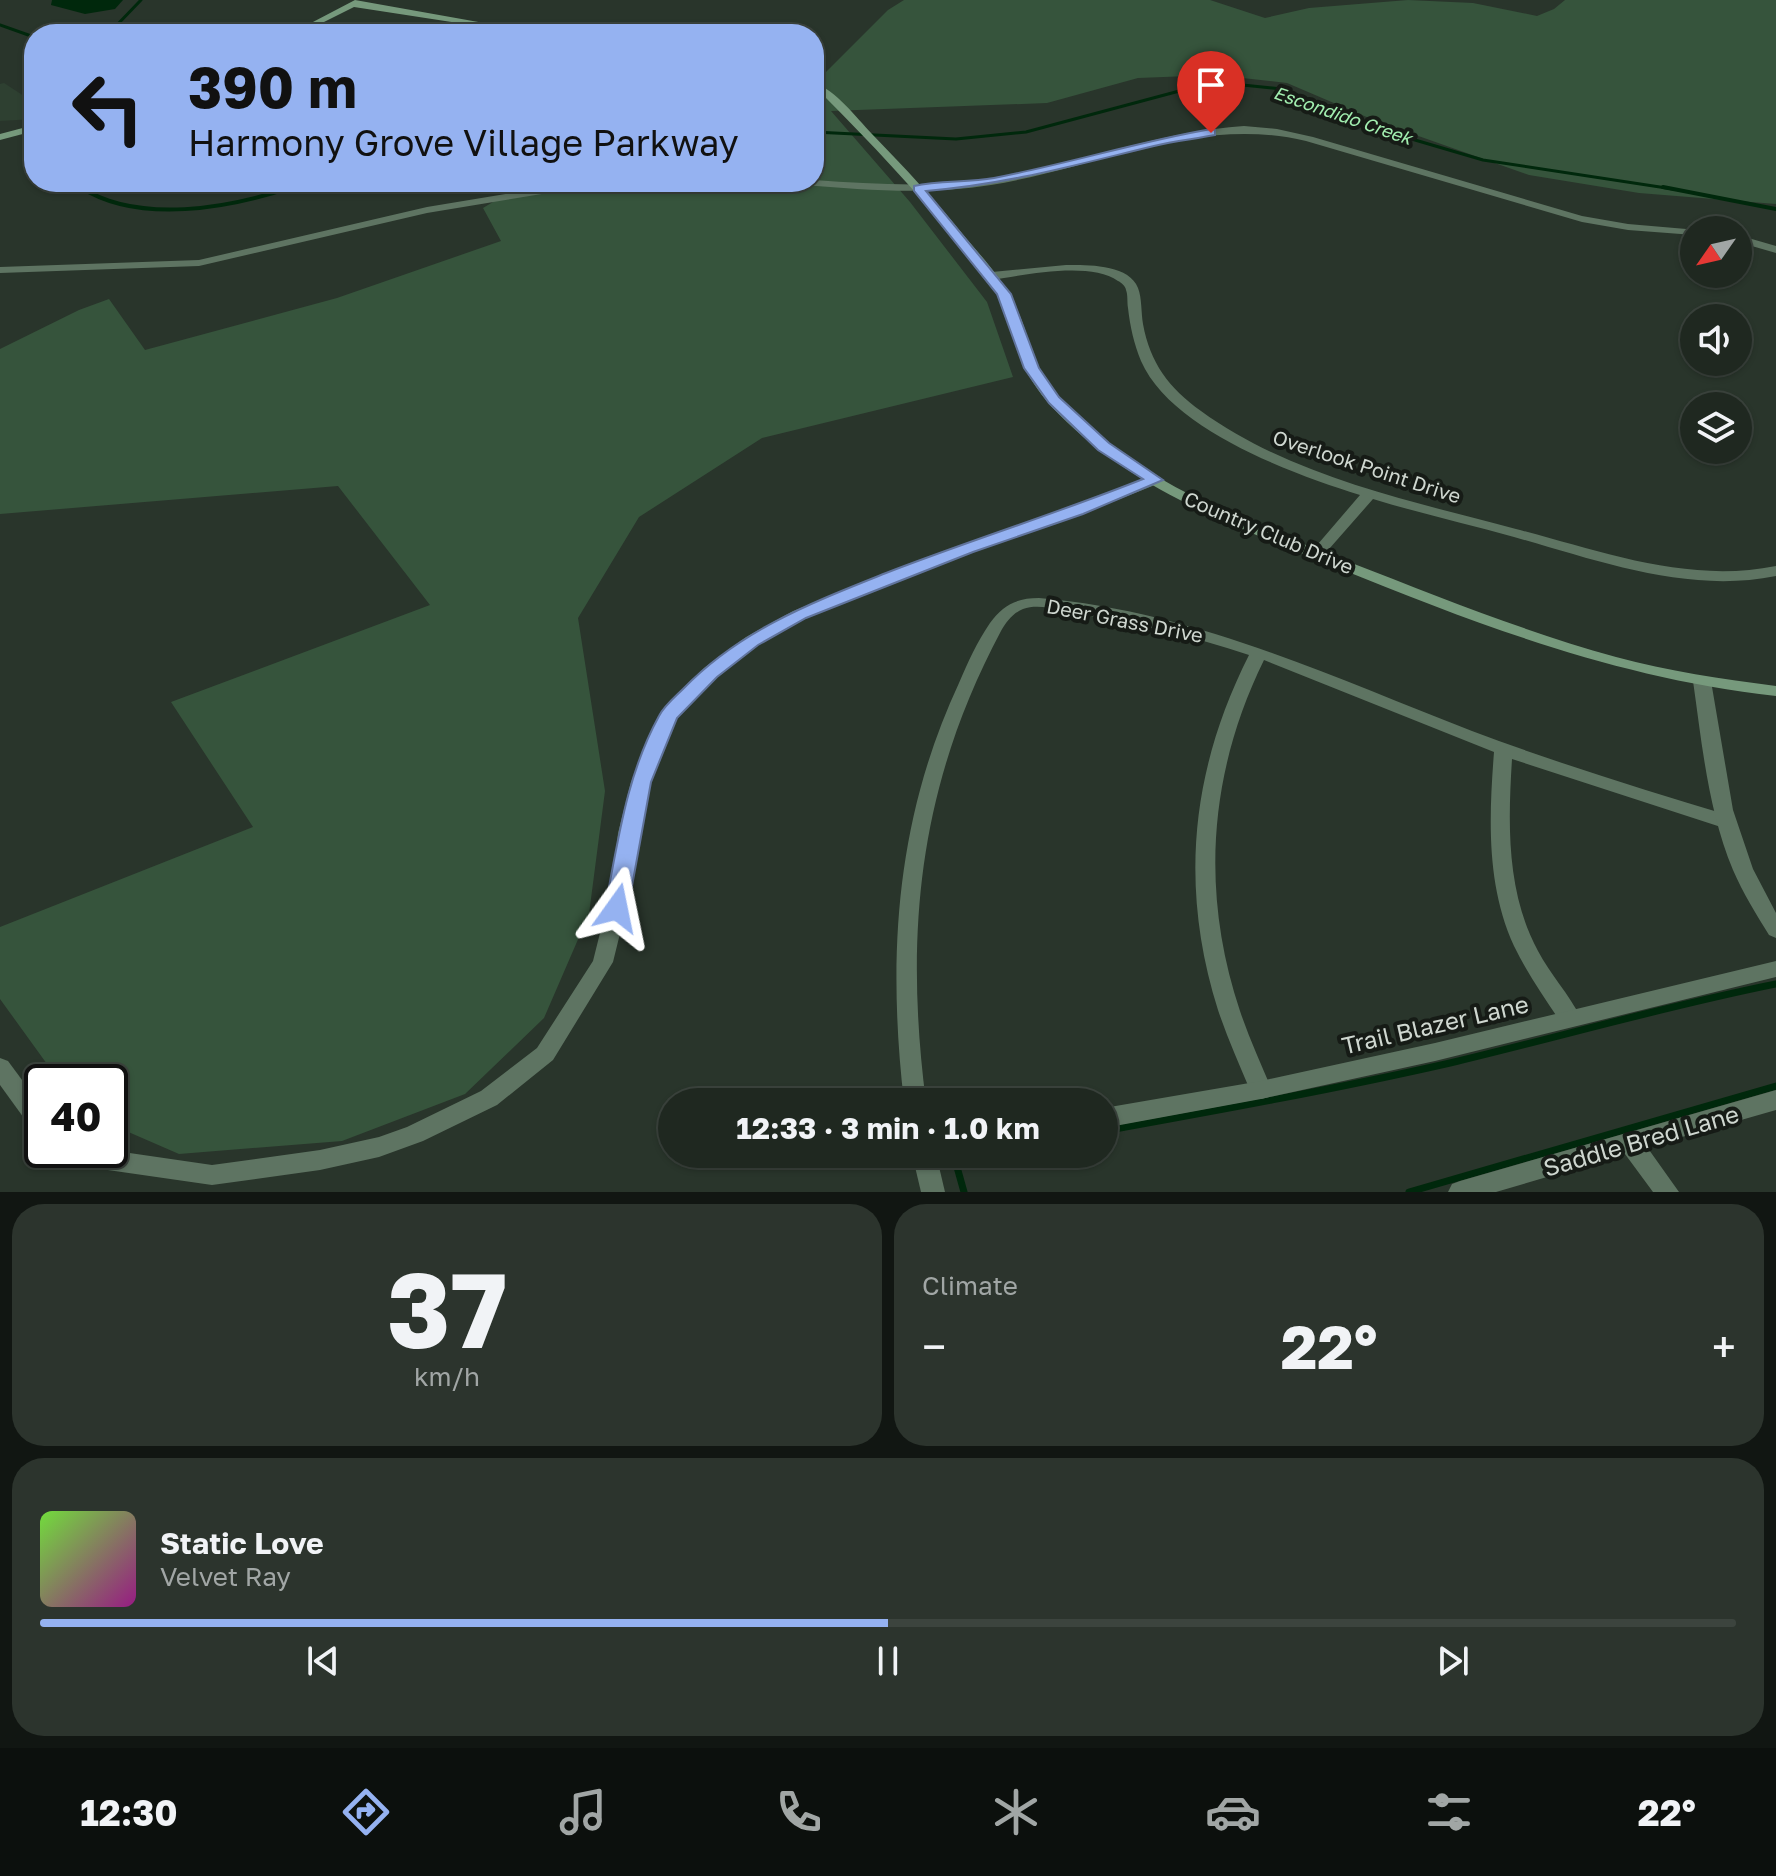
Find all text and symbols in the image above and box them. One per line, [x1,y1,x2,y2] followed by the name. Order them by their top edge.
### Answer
[1177,51,1245,133] pin
[188,53,357,120] text: 390 m
[56,56,160,160] icon: left
[1189,63,1233,107] icon: arrive
[1271,81,1417,150] water label: Escondido Creek
[188,121,739,164] text: Harmony Grove Village Parkway
[1680,216,1752,288] north arrow
[1680,216,1752,464] map controls
[1680,304,1752,376] button: sound
[1680,392,1752,464] button: layers
[1270,424,1464,508] street label: Overlook Point Drive
[1181,486,1357,578] street label: Country Club Drive
[1045,593,1205,647] street label: Deer Grass Drive
[575,866,659,950] position arrow
[1339,988,1531,1060] street label: Trail Blazer Lane
[24,1064,128,1168] speed limit sign: 40
[1540,1098,1742,1182] street label: Saddle Bred Lane
[736,1110,1040,1146] text: 12:33 · 3 min · 1.0 km
[387,1246,507,1371] text: 37
[922,1270,1018,1301] text: Climate
[1281,1310,1377,1382] text: 22°
[922,1320,946,1373] text: −
[1712,1320,1736,1373] text: +
[414,1361,480,1392] text: km/h
[160,1525,324,1561] text: Static Love
[160,1561,291,1592] text: Velvet Ray
[301,1639,345,1683] icon: previous
[866,1639,910,1683] icon: pause
[1431,1639,1475,1683] icon: next
[338,1784,394,1840] icon: directions
[555,1784,611,1840] icon: music
[771,1784,827,1840] icon: phone
[988,1784,1044,1840] icon: climate
[1205,1784,1261,1840] icon: car
[1421,1784,1477,1840] icon: filters
[80,1791,178,1834] text: 12:30
[1638,1791,1696,1834] text: 22°

